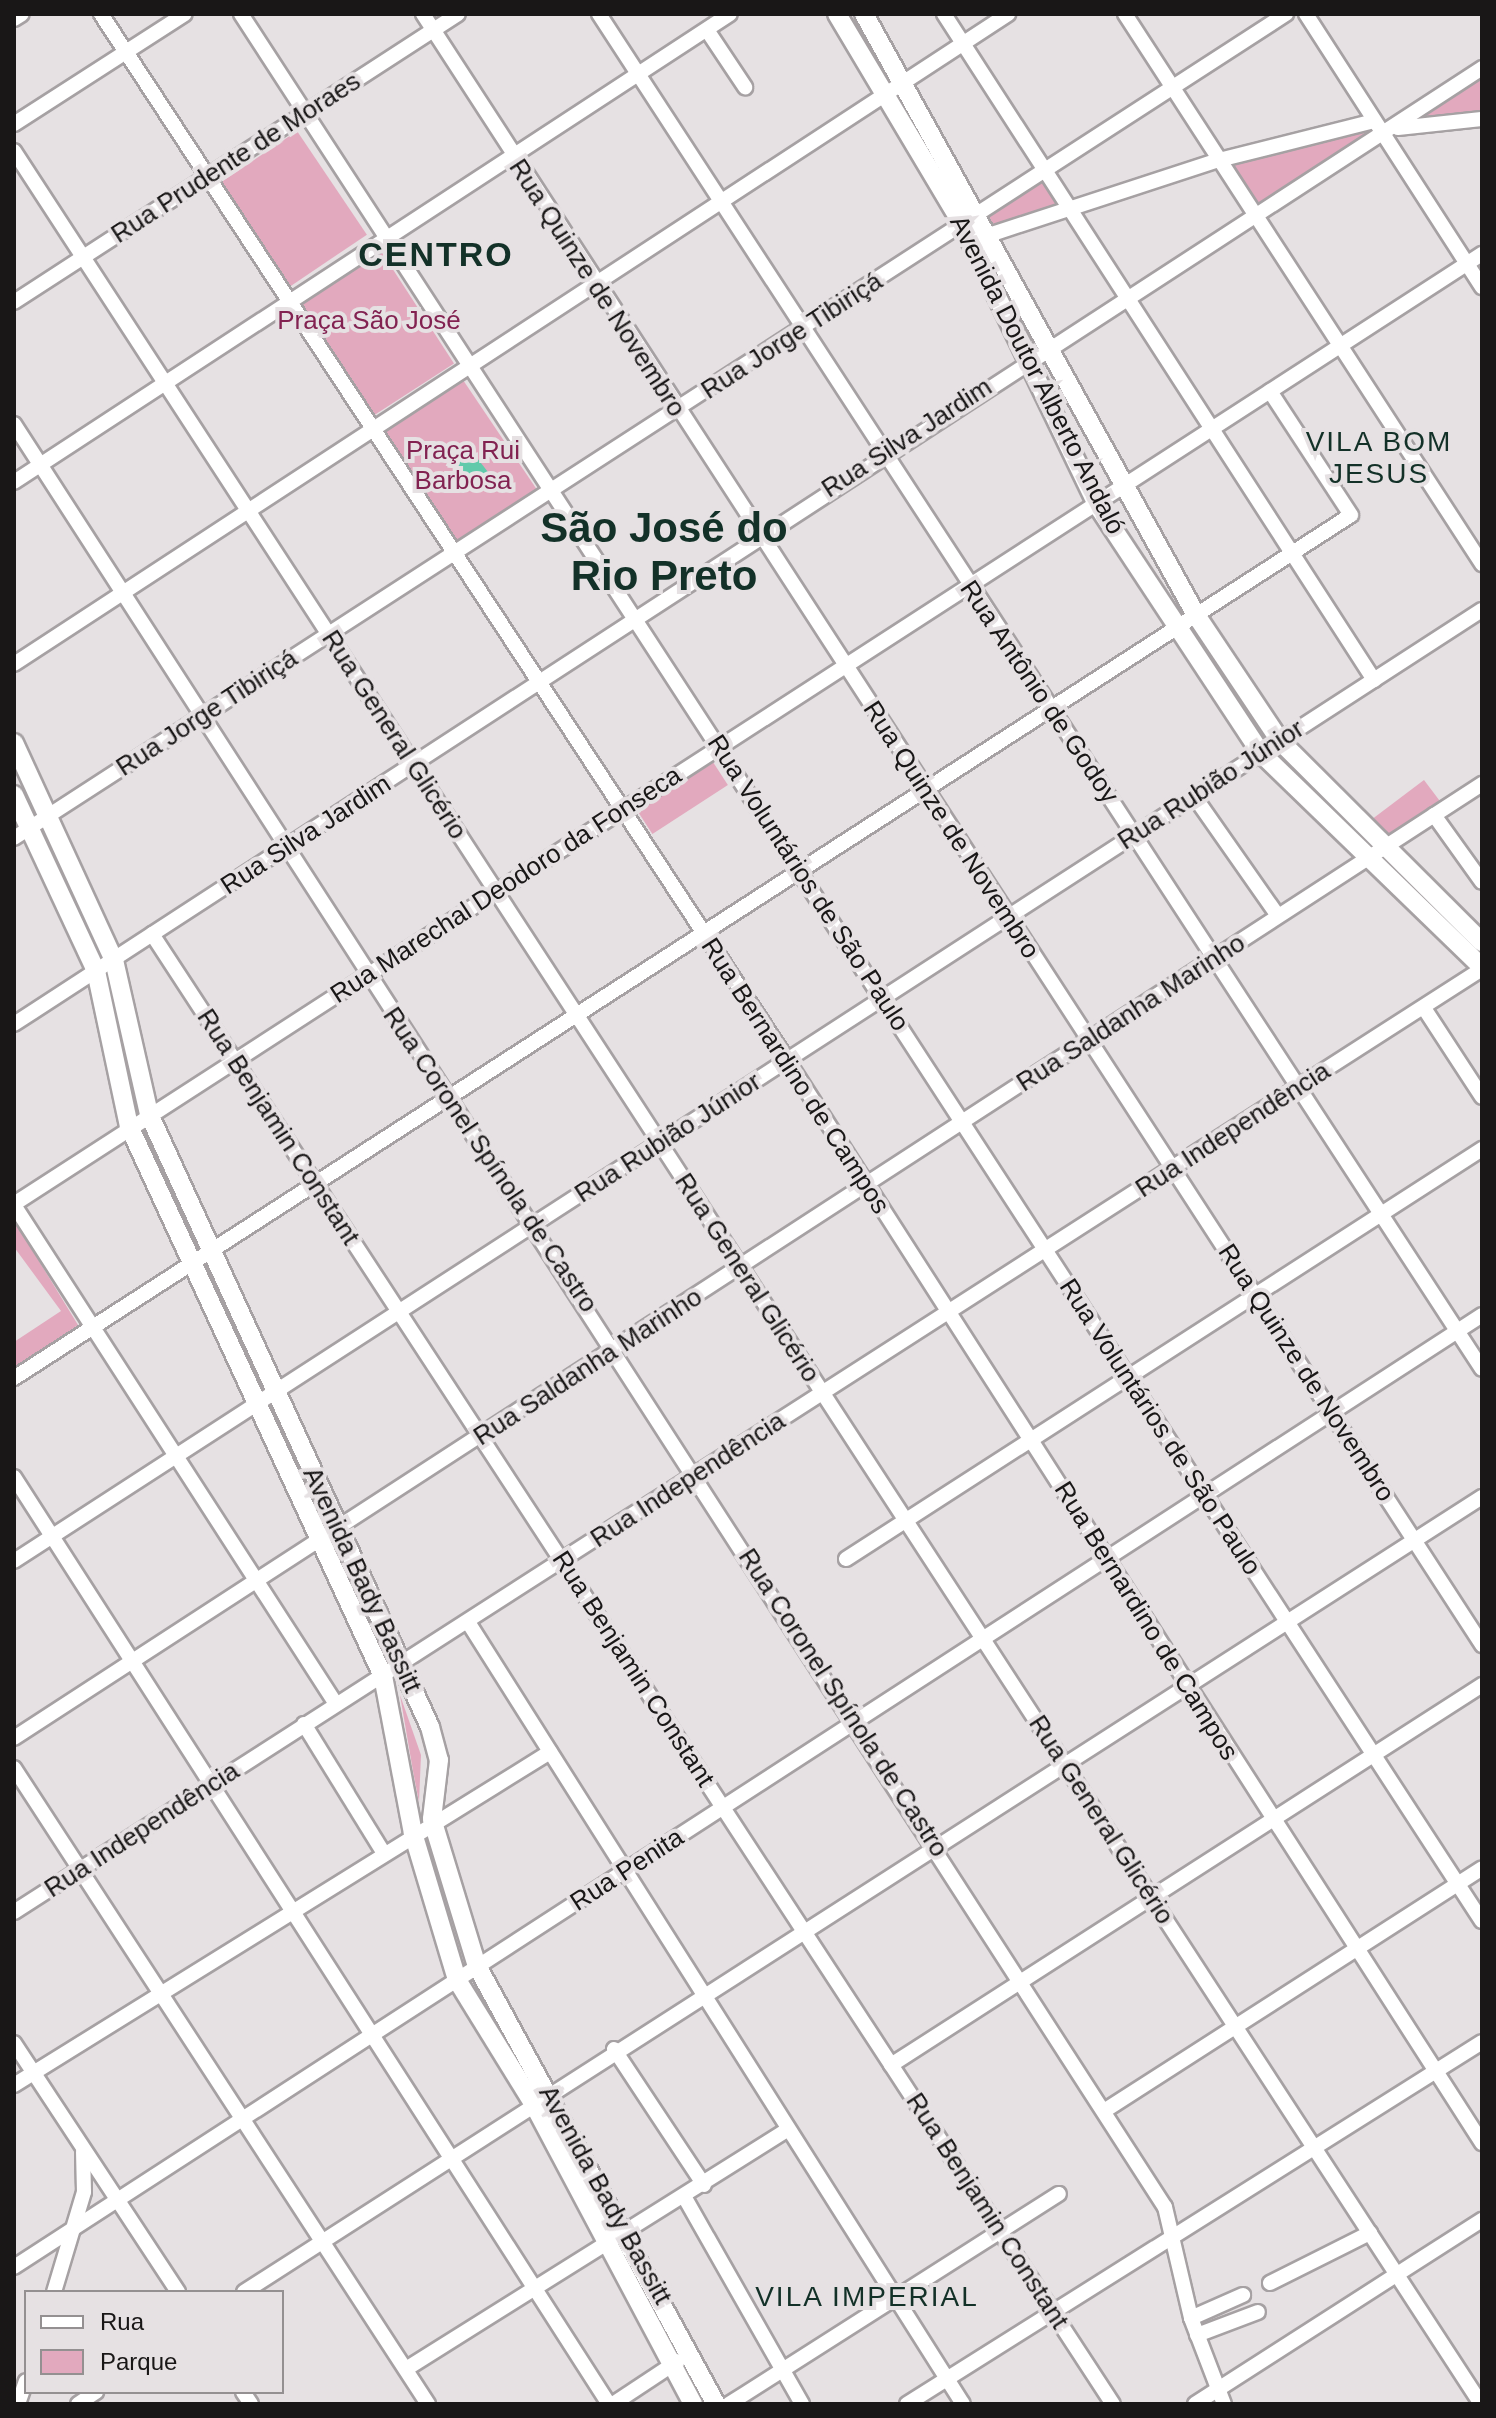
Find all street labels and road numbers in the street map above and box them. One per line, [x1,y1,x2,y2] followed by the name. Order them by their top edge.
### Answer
[106,66,366,250] street label: Rua Prudente de Moraes
[502,153,692,423] street label: Rua Quinze de Novembro
[942,209,1132,541] street label: Avenida Doutor Alberto Andaló
[695,266,889,406] street label: Rua Jorge Tibiriçá
[816,371,998,505] street label: Rua Silva Jardim
[953,574,1125,810] street label: Rua Antônio de Godoy
[315,625,473,845] street label: Rua General Glicério
[110,643,304,783] street label: Rua Jorge Tibiriçá
[856,695,1046,965] street label: Rua Quinze de Novembro
[1112,713,1310,857] street label: Rua Rubião Júnior
[700,729,916,1037] street label: Rua Voluntários de São Paulo
[325,760,687,1010] street label: Rua Marechal Deodoro da Fonseca
[215,768,397,902] street label: Rua Silva Jardim
[1011,927,1251,1099] street label: Rua Saldanha Marinho
[694,932,896,1220] street label: Rua Bernardino de Campos
[376,1002,604,1318] street label: Rua Coronel Spínola de Castro
[190,1003,366,1251] street label: Rua Benjamin Constant
[1130,1056,1336,1204] street label: Rua Independência
[569,1066,767,1210] street label: Rua Rubião Júnior
[668,1168,826,1388] street label: Rua General Glicério
[1211,1238,1401,1508] street label: Rua Quinze de Novembro
[1052,1273,1268,1581] street label: Rua Voluntários de São Paulo
[468,1281,708,1453] street label: Rua Saldanha Marinho
[585,1406,791,1554] street label: Rua Independência
[296,1462,428,1698] street label: Avenida Bady Bassitt
[1047,1476,1245,1766] street label: Rua Bernardino de Campos
[732,1543,954,1863] street label: Rua Coronel Spínola de Castro
[545,1545,721,1793] street label: Rua Benjamin Constant
[1022,1710,1180,1930] street label: Rua General Glicério
[39,1756,245,1904] street label: Rua Independência
[565,1822,689,1918] street label: Rua Penita
[532,2080,678,2310] street label: Avenida Bady Bassitt
[899,2087,1075,2335] street label: Rua Benjamin Constant

